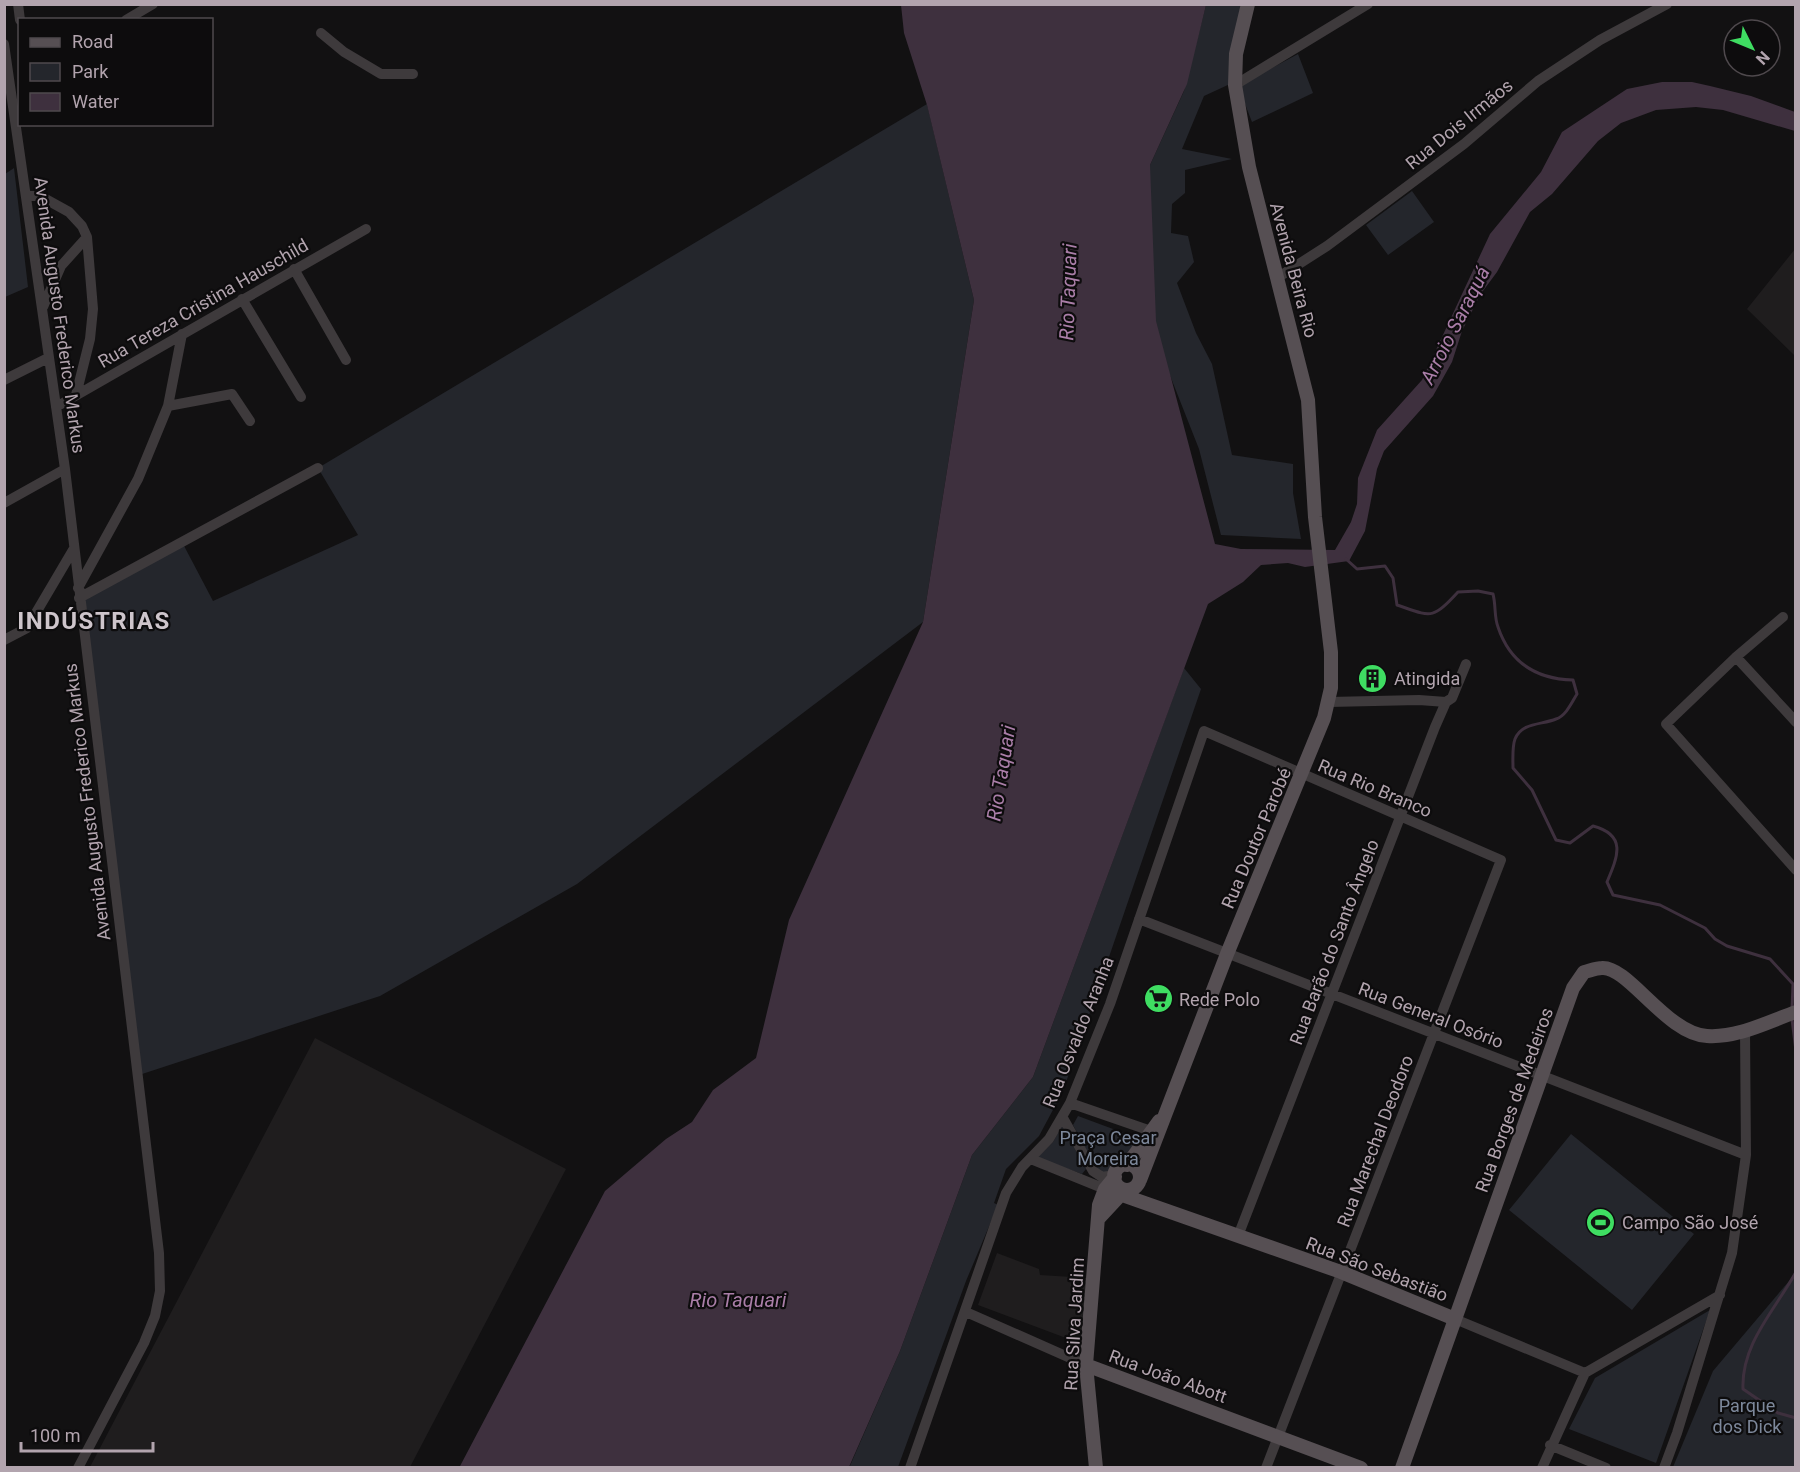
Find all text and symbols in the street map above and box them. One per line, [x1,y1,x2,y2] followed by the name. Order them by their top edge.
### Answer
[18,18,213,126] legend
[1722,18,1782,78] north arrow
[72,31,113,52] text: Road
[1752,47,1773,68] text: N
[72,61,109,82] text: Park
[1401,74,1517,174] street label: Rua Dois Irmãos
[72,91,119,112] text: Water
[30,175,90,455] street label: Avenida Augusto Frederico Markus
[1266,200,1322,340] street label: Avenida Beira Rio
[94,234,312,372] street label: Rua Tereza Cristina Hauschild
[1054,243,1082,341] water label: Rio Taquari
[1415,262,1495,389] water label: Arroio Saraquá
[17,607,171,635] district label: INDÚSTRIAS
[60,662,114,942] street label: Avenida Augusto Frederico Markus
[1357,662,1389,694] building icon: Atingida
[1394,668,1460,689] place label: Atingida
[982,723,1020,823] water label: Rio Taquari
[1315,755,1435,821] street label: Rua Rio Branco
[1217,765,1295,911] street label: Rua Doutor Parobé
[1285,836,1383,1048] street label: Rua Barão do Santo Ângelo
[1038,953,1118,1111] street label: Rua Osvaldo Aranha
[1356,978,1506,1052] street label: Rua General Osório
[1142,983,1174,1015] supermarket icon: Rede Polo
[1179,989,1260,1010] place label: Rede Polo
[1471,1005,1557,1195] street label: Rua Borges de Medeiros
[1333,1052,1417,1230] street label: Rua Marechal Deodoro
[1059,1127,1157,1169] park label: Praça Cesar Moreira
[1585,1206,1617,1238] sports icon: Campo São José
[1622,1212,1758,1233] place label: Campo São José
[1303,1232,1451,1306] street label: Rua São Sebastião
[1060,1257,1088,1391] street label: Rua Silva Jardim
[690,1288,787,1312] water label: Rio Taquari
[1106,1345,1230,1407] street label: Rua João Abott
[1713,1395,1782,1437] park label: Parque dos Dick
[21,1415,153,1453] scale bar
[30,1425,81,1446] text: 100 m

